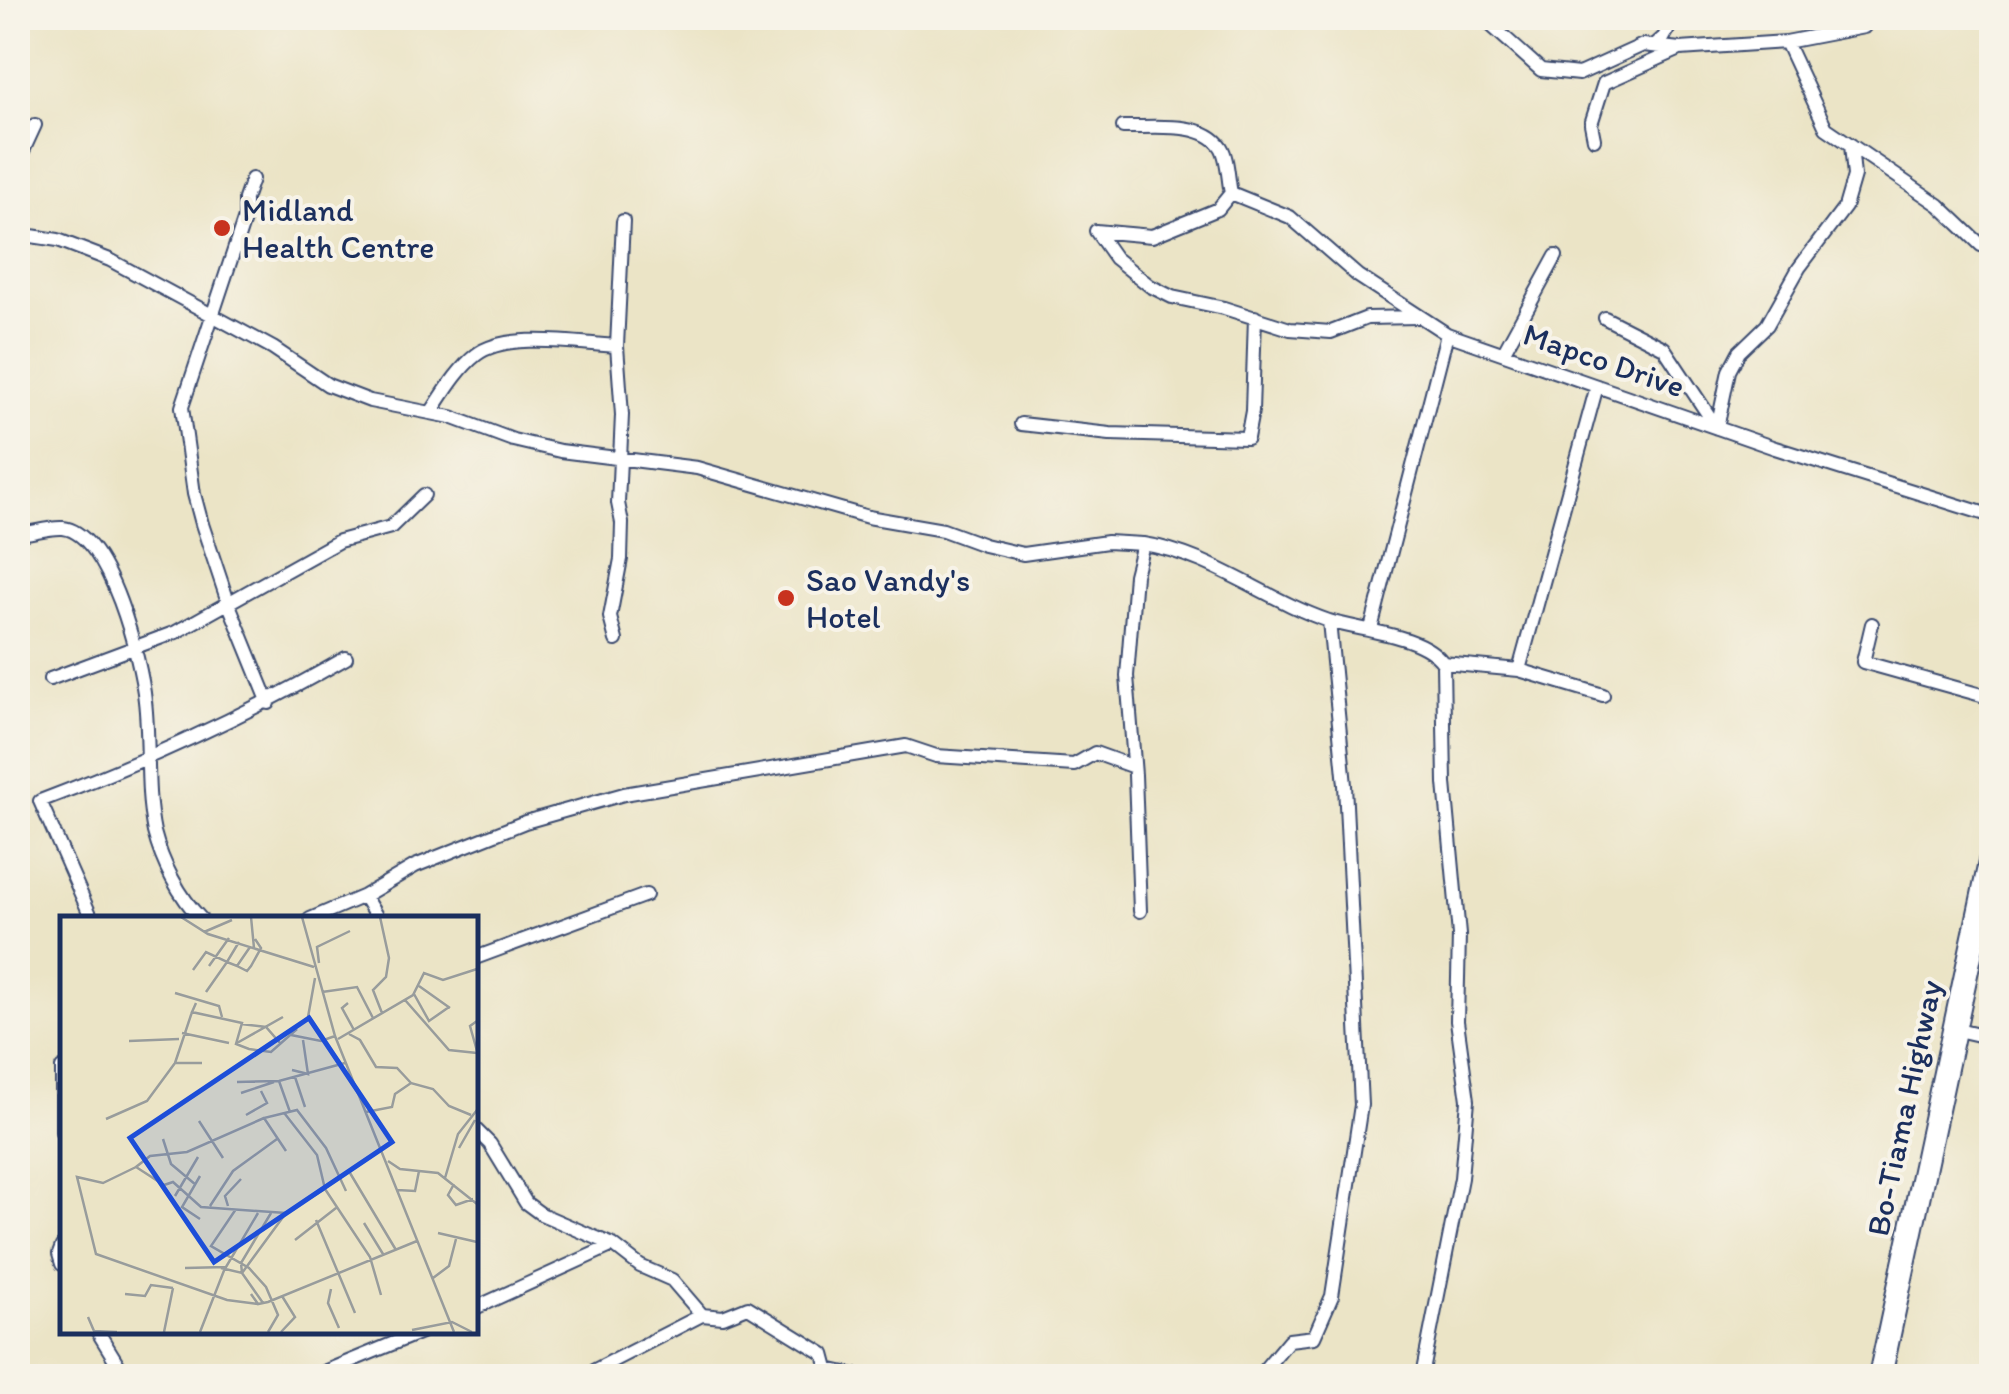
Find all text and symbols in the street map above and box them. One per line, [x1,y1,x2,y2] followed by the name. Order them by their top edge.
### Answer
[242,191,434,266] place label: Midland Health Centre
[211,217,233,239] marker: Midland Health Centre
[1518,315,1690,405] street label: Mapco Drive
[806,561,970,636] place label: Sao Vandy's Hotel
[775,587,797,609] marker: Sao Vandy's Hotel
[60,916,478,1334] inset map
[1858,977,1950,1239] street label: Bo-Tiama Highway

